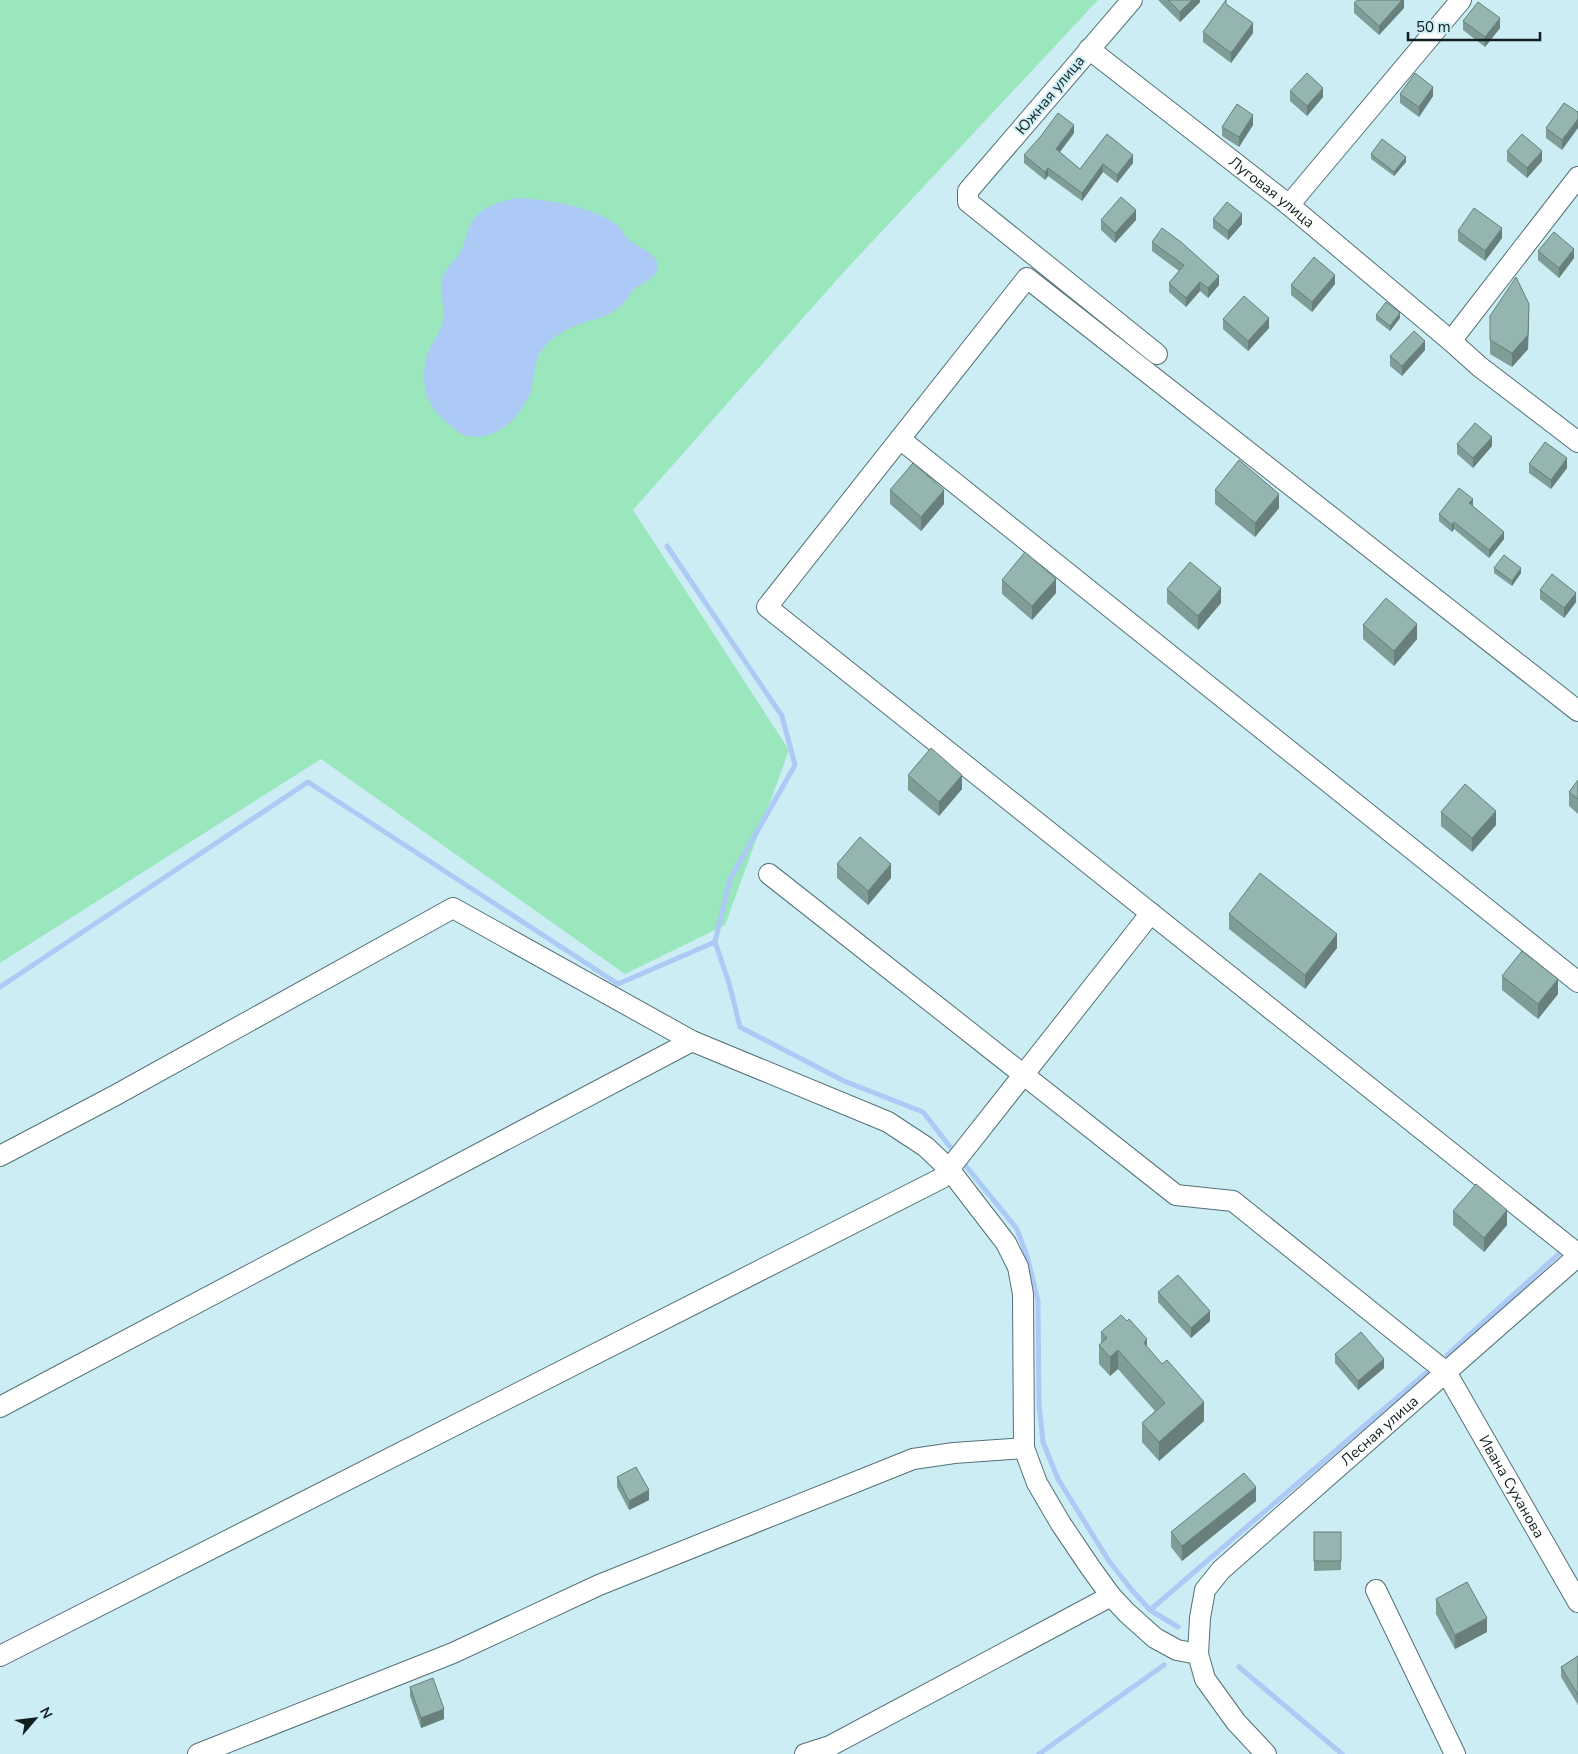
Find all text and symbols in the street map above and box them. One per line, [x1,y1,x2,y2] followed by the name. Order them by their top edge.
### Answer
[1408,10,1540,42] scale bar
[1416,17,1451,37] text: 50 m
[1011,51,1089,139] street label: Южная улица
[1225,152,1319,232] street label: Луговая улица
[1336,1391,1423,1470] street label: Лесная улица
[1474,1432,1549,1542] street label: Ивана Суханова
[10,1694,60,1744] north arrow
[35,1704,57,1722] text: N

